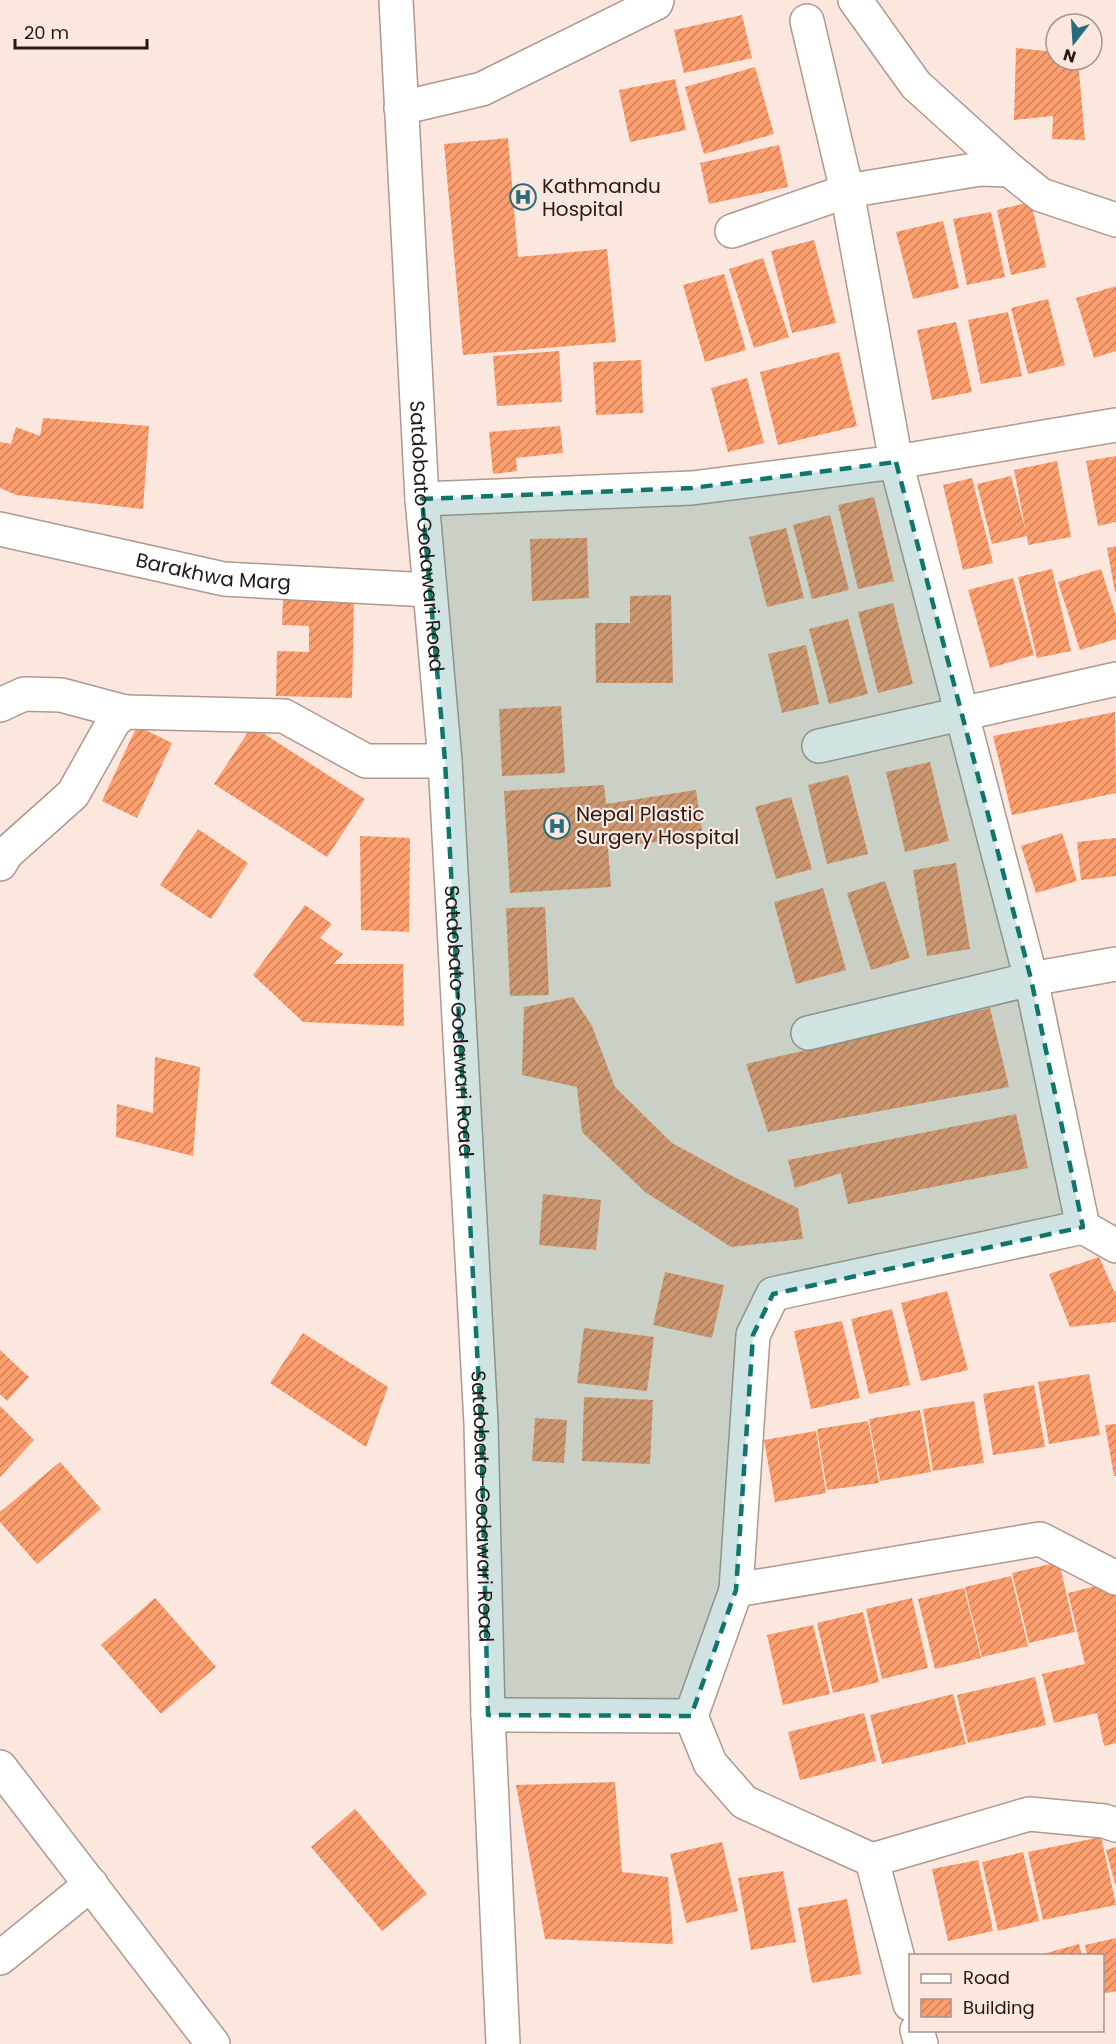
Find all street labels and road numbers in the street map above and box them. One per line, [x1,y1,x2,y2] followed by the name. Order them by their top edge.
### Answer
[403,400,451,673] street label: Satdobato-Godawari Road
[133,546,292,597] street label: Barakhwa Marg
[438,884,481,1158] street label: Satdobato-Godawari Road
[464,1370,500,1643] street label: Satdobato-Godawari Road

